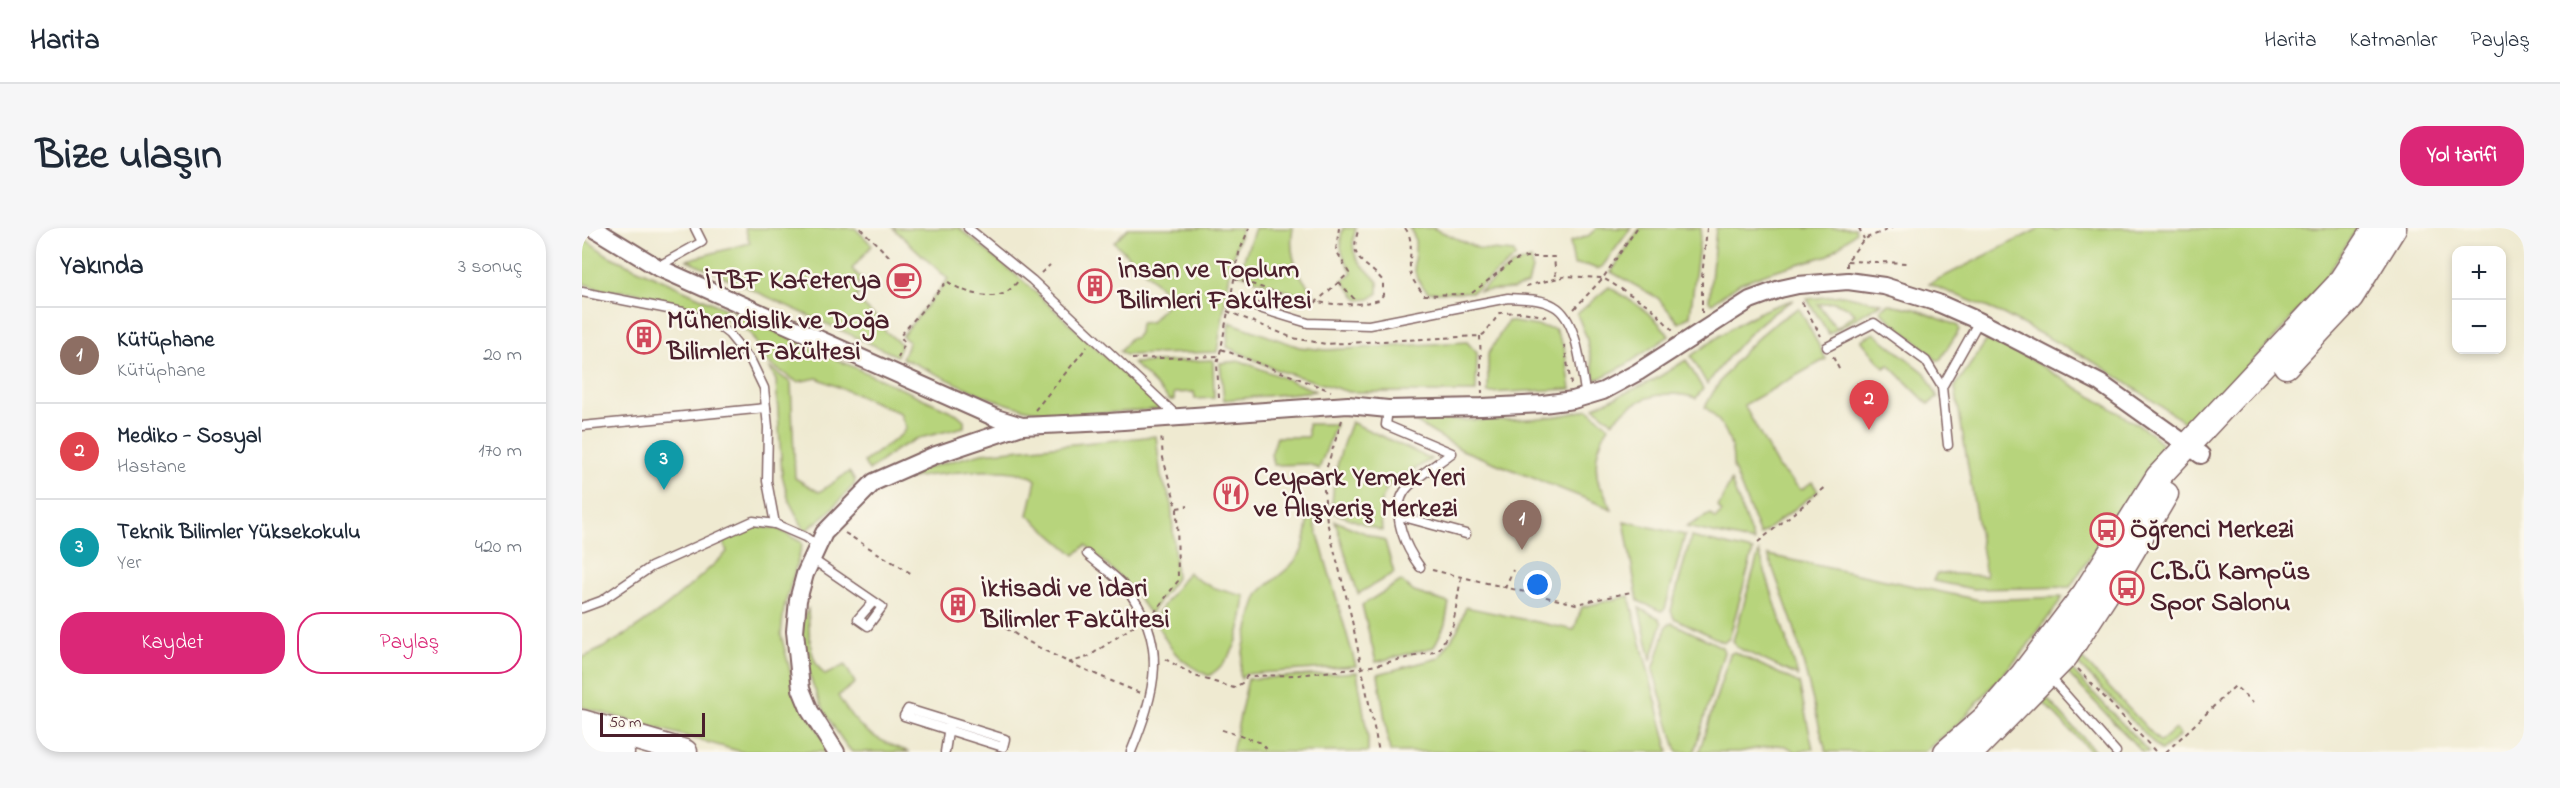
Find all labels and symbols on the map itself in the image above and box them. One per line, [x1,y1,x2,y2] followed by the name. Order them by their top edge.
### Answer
[1116,251,1312,321] place label: İnsan ve Toplum Bilimleri Fakültesi
[705,262,881,301] place label: İTBF Kafeterya
[886,263,922,299] cafe icon: İTBF Kafeterya
[1077,268,1113,304] building icon: İnsan ve Toplum Bilimleri Fakültesi
[665,302,889,372] place label: Mühendislik ve Doğa Bilimleri Fakültesi
[626,319,662,355] building icon: Mühendislik ve Doğa Bilimleri Fakültesi
[1850,380,1888,430] pin: 2
[644,440,683,490] pin: 3
[1253,459,1466,529] place label: Ceypark Yemek Yeri ve Alışveriş Merkezi
[1213,476,1249,512] restaurant icon: Ceypark Yemek Yeri ve Alışveriş Merkezi
[1502,500,1542,550] pin: 1
[2130,511,2294,551] place label: Öğrenci Merkezi
[2089,512,2125,548] bus stop icon: Öğrenci Merkezi
[2150,553,2310,623] place label: C.B.Ü Kampüs Spor Salonu
[979,570,1170,640] place label: İktisadi ve İdari Bilimler Fakültesi
[1523,570,1552,599] your location
[2109,570,2145,606] bus stop icon: C.B.Ü Kampüs Spor Salonu
[940,587,976,623] building icon: İktisadi ve İdari Bilimler Fakültesi
[600,710,705,738] scale bar

